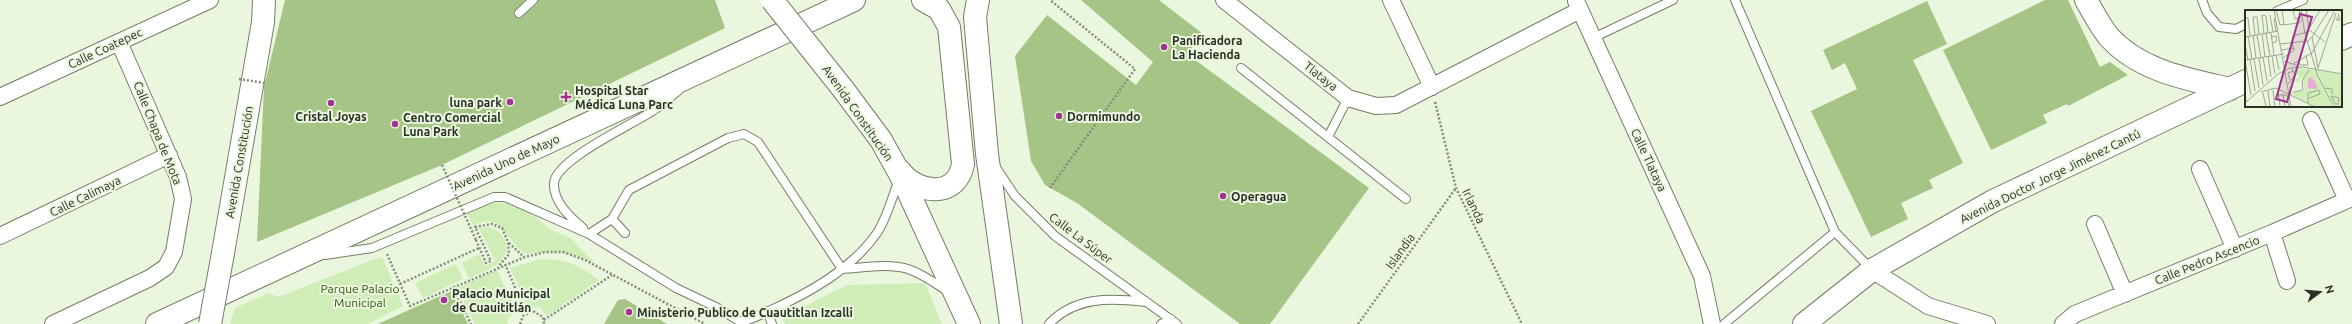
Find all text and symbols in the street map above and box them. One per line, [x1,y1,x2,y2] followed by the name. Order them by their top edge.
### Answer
[2245,10,2342,107] inset map
[66,25,144,71] street label: Calle Coatepec
[1172,34,1242,61] place label: Panificadora La Hacienda
[1159,42,1169,52] marker: Panificadora La Hacienda
[1302,59,1340,93] street label: Tlataya
[820,63,896,163] street label: Avenida Constitución
[131,79,185,187] street label: Calle Chapa de Mota
[575,84,673,111] place label: Hospital Star Médica Luna Parc
[560,91,572,103] marker: Hospital Star Médica Luna Parc
[450,96,502,109] place label: luna park
[505,97,515,107] marker: luna park
[326,98,336,108] marker: Cristal Joyas
[223,105,255,219] street label: Avenida Constitución
[295,110,367,123] place label: Cristal Joyas
[1067,110,1140,123] place label: Dormimundo
[403,111,501,138] place label: Centro Comercial Luna Park
[1054,111,1064,121] marker: Dormimundo
[390,119,400,129] marker: Centro Comercial Luna Park
[1629,126,1669,194] street label: Calle Tlataya
[1958,127,2142,225] street label: Avenida Doctor Jorge Jiménez Cantú
[451,132,561,192] street label: Avenida Uno de Mayo
[47,173,123,219] street label: Calle Calimaya
[1460,187,1488,225] street label: Irlanda
[1231,190,1287,203] place label: Operagua
[1218,191,1228,201] marker: Operagua
[1047,210,1115,266] street label: Calle La Súper
[1383,231,1417,271] street label: Islandia
[2153,233,2261,287] street label: Calle Pedro Ascencio
[2300,272,2340,312] north arrow
[320,282,400,309] park label: Parque Palacio Municipal
[2323,284,2337,295] text: N
[452,287,550,314] place label: Palacio Municipal de Cuauititlán
[439,295,449,305] marker: Palacio Municipal de Cuauititlán
[637,306,853,319] place label: Ministerio Publico de Cuautitlan Izcalli
[624,307,634,317] marker: Ministerio Publico de Cuautitlan Izcalli

